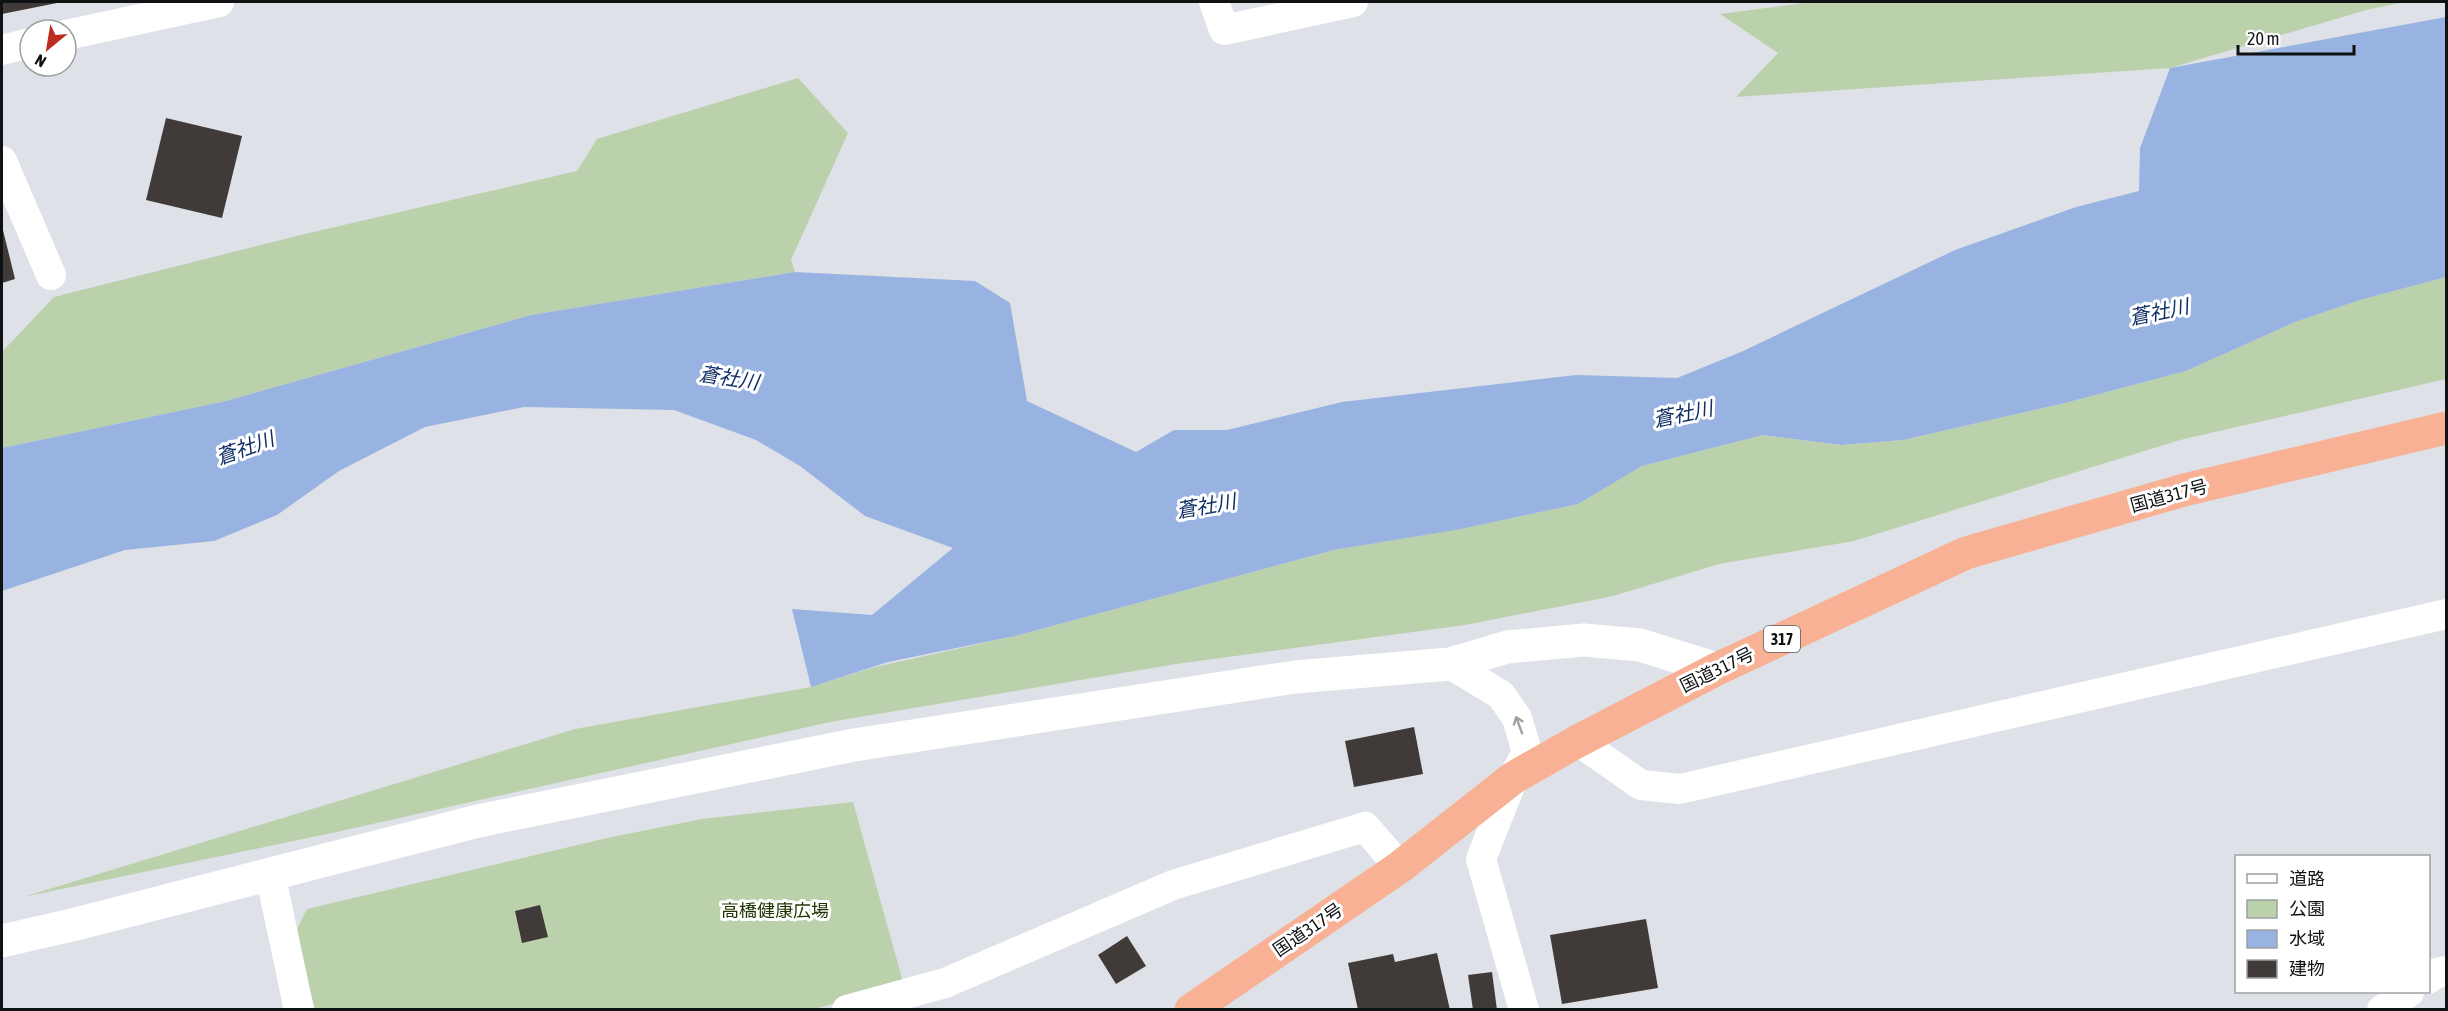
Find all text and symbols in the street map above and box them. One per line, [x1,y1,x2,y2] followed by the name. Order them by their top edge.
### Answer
[18,18,78,78] north arrow
[2238,18,2354,56] scale bar
[2247,28,2279,49] text: 20 m
[32,51,49,71] text: N
[2127,294,2193,329] water label: 蒼社川
[698,361,762,394] water label: 蒼社川
[1651,396,1717,431] water label: 蒼社川
[213,426,279,469] water label: 蒼社川
[2128,475,2210,516] street label: 国道317号
[1174,489,1239,522] water label: 蒼社川
[1764,626,1800,652] road number: 317
[1677,643,1757,696] street label: 国道317号
[1512,716,1523,734] one-way arrow
[2235,855,2430,993] legend
[2289,868,2325,889] text: 道路
[2289,898,2325,919] text: 公園
[1269,899,1347,960] street label: 国道317号
[721,900,829,921] park label: 高橋健康広場
[2289,928,2325,949] text: 水域
[2289,958,2325,979] text: 建物

